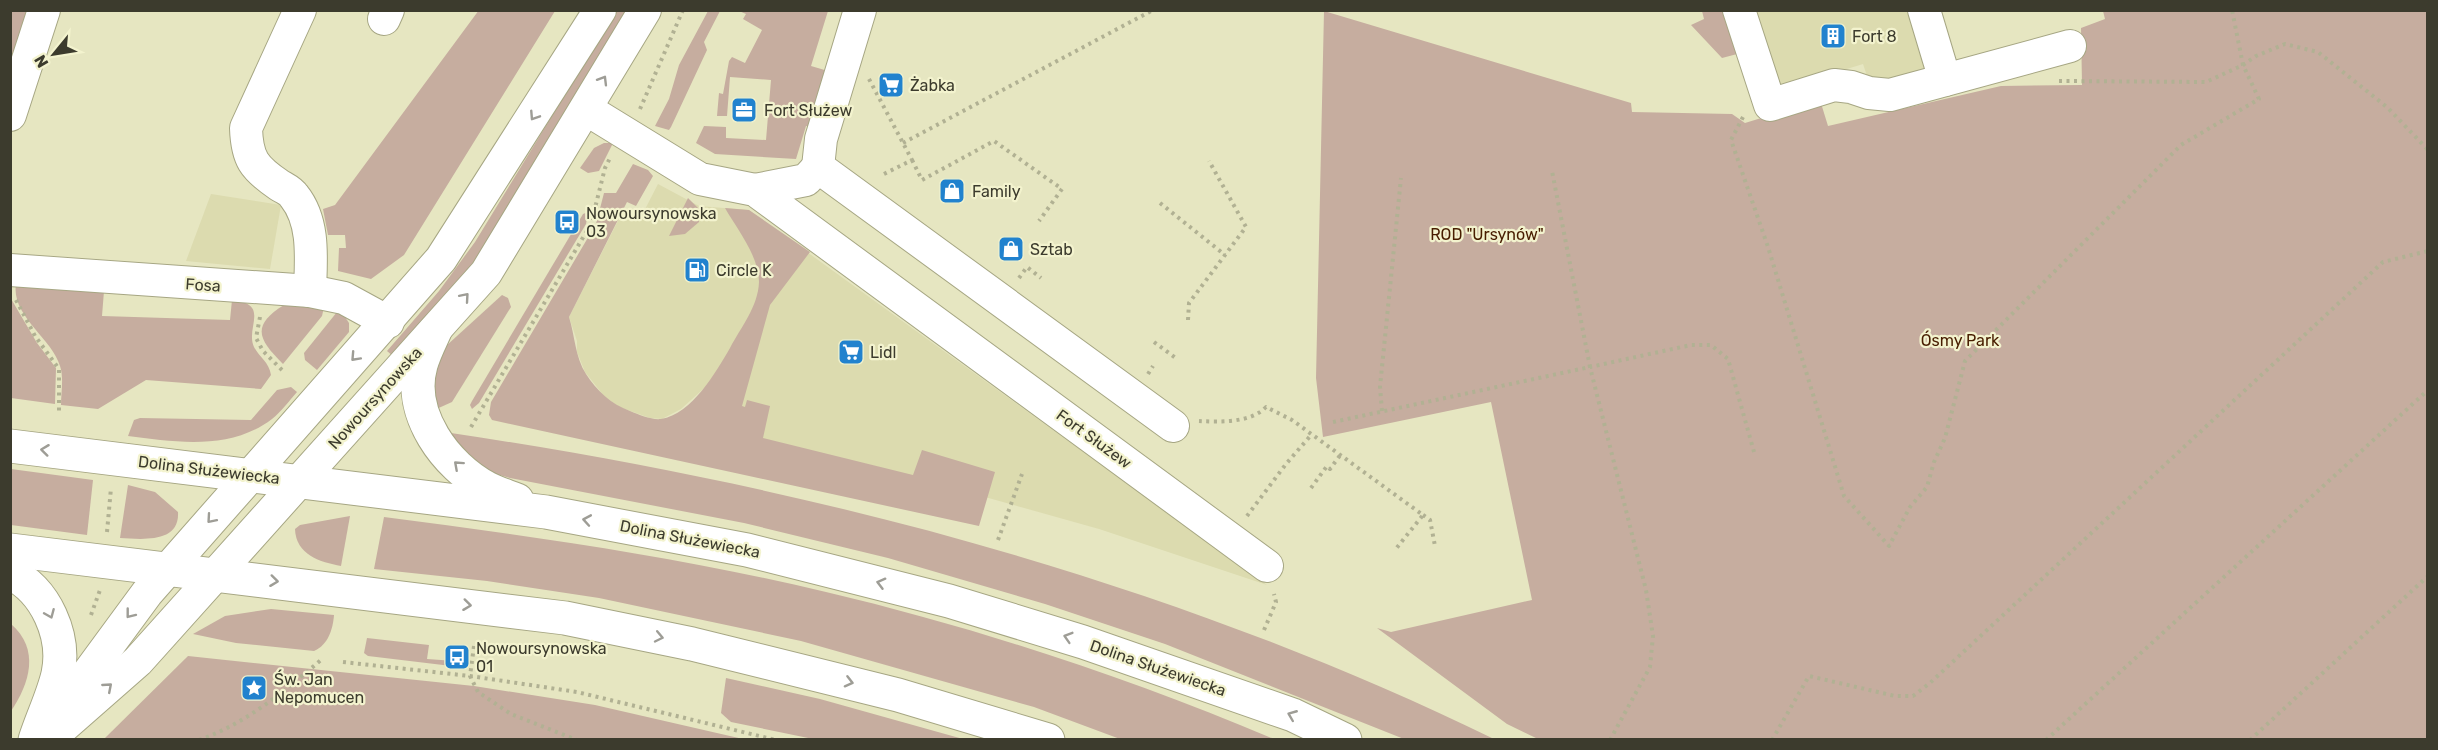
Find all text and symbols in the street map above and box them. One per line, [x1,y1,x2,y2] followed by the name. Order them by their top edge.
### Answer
[1818,21,1848,51] building icon: Fort 8
[24,24,84,84] north arrow
[1852,27,1897,46] place label: Fort 8
[30,52,53,71] text: N
[876,70,906,100] supermarket icon: Żabka
[596,76,608,86] one-way arrow
[910,76,955,95] place label: Żabka
[729,95,759,125] office icon: Fort Służew
[764,101,852,120] place label: Fort Służew
[530,110,541,121] one-way arrow
[937,176,967,206] shop icon: Family
[972,182,1021,201] place label: Family
[586,204,717,241] place label: Nowoursynowska 03
[552,207,582,237] bus stop icon: Nowoursynowska 03
[1430,225,1544,244] park label: ROD "Ursynów"
[996,234,1026,264] shop icon: Sztab
[1030,240,1073,259] place label: Sztab
[682,255,712,285] fuel station icon: Circle K
[716,261,772,280] place label: Circle K
[185,274,221,296] street label: Fosa
[458,293,469,304] one-way arrow
[1921,330,2000,350] park label: Ósmy Park
[836,337,866,367] supermarket icon: Lidl
[324,343,426,453] street label: Nowoursynowska
[870,343,896,362] place label: Lidl
[352,350,363,361] one-way arrow
[1053,405,1135,473] street label: Fort Służew
[41,445,50,457] one-way arrow
[137,452,281,488] street label: Dolina Służewiecka
[455,461,465,472] one-way arrow
[207,512,218,523] one-way arrow
[583,514,592,526] one-way arrow
[618,516,762,562] street label: Dolina Służewiecka
[269,574,278,587] one-way arrow
[876,578,886,590] one-way arrow
[463,598,472,611] one-way arrow
[126,607,137,618] one-way arrow
[43,608,55,619] one-way arrow
[654,630,664,643] one-way arrow
[1063,632,1074,645] one-way arrow
[1087,636,1229,700] street label: Dolina Służewiecka
[476,639,607,676] place label: Nowoursynowska 01
[442,642,472,672] bus stop icon: Nowoursynowska 01
[274,669,364,707] place label: Św. Jan Nepomucen
[239,673,269,703] place icon: Św. Jan Nepomucen
[844,675,854,688] one-way arrow
[101,683,112,694] one-way arrow
[1287,710,1298,722] one-way arrow

